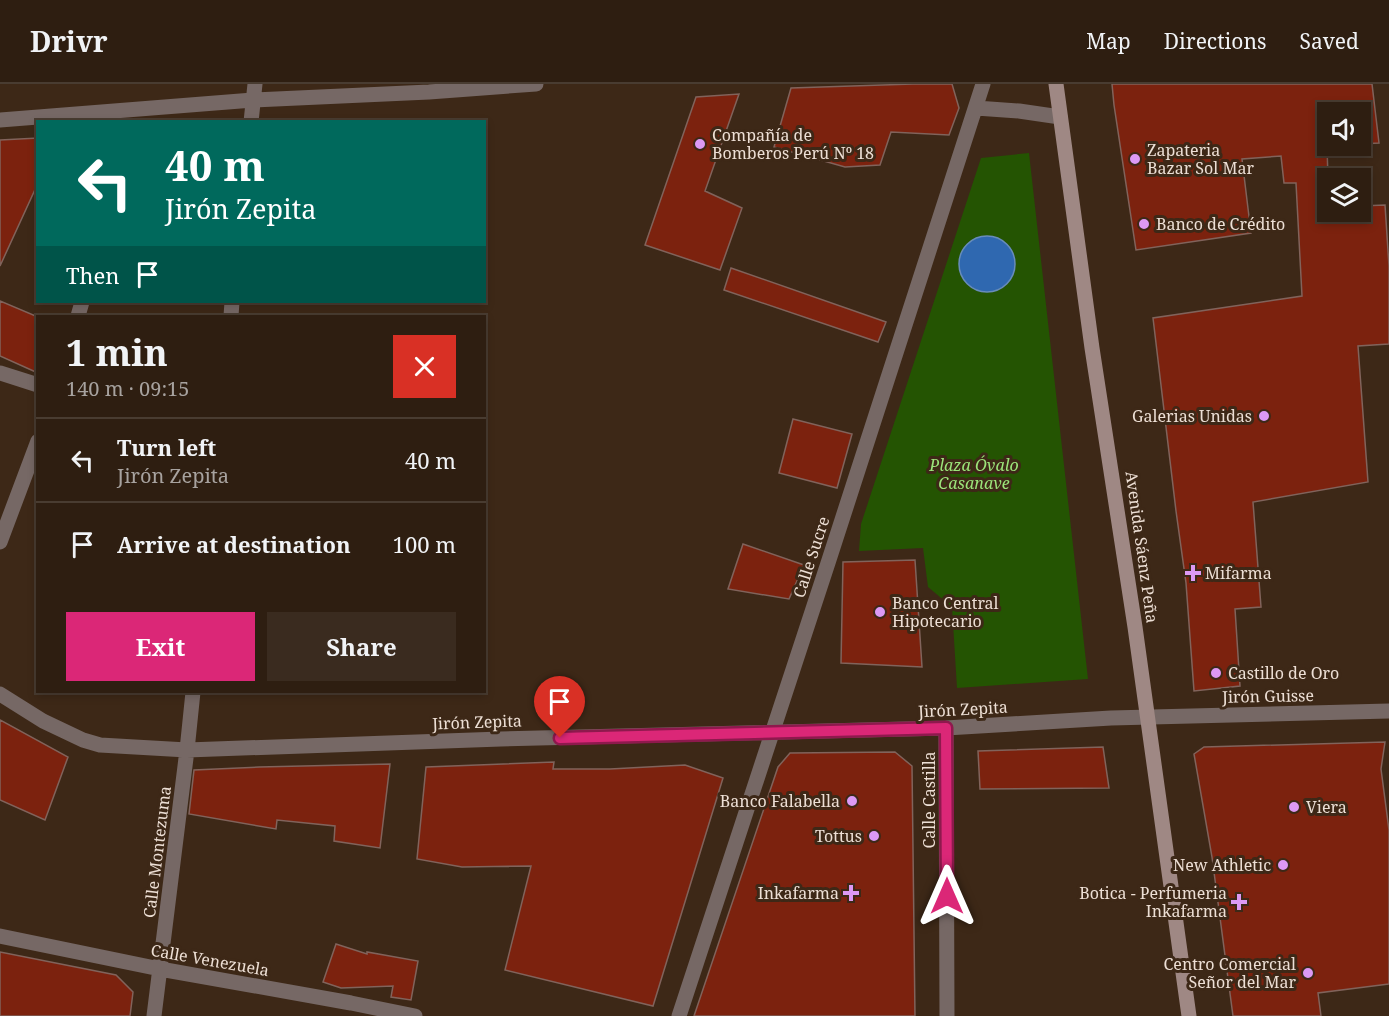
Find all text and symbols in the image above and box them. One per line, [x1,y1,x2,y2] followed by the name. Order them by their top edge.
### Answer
[30,22,108,60] text: Drivr
[1086,27,1131,55] text: Map
[1164,27,1266,55] text: Directions
[1299,27,1359,55] text: Saved
[1317,102,1371,222] map controls
[1317,102,1371,156] button: sound
[712,124,874,164] place label: Compañía de Bomberos Perú Nº 18
[165,136,265,193] text: 40 m
[693,137,707,151] marker: Compañía de Bomberos Perú Nº 18
[1147,139,1254,179] place label: Zapateria Bazar Sol Mar
[66,144,144,222] icon: left
[1128,152,1142,166] marker: Zapateria Bazar Sol Mar
[1317,168,1371,222] button: layers
[165,190,316,227] text: Jirón Zepita
[1156,213,1285,235] place label: Banco de Crédito
[1137,217,1151,231] marker: Banco de Crédito
[131,258,164,291] icon: arrive
[66,260,119,290] text: Then
[66,328,168,377] text: 1 min
[393,335,456,398] button: close
[66,375,189,402] text: 140 m · 09:15
[1132,405,1252,427] place label: Galerias Unidas
[1257,409,1271,423] marker: Galerias Unidas
[117,432,216,462] text: Turn left
[66,444,99,477] icon: left
[405,445,456,475] text: 40 m
[928,454,1019,494] park label: Plaza Óvalo Casanave
[117,462,229,489] text: Jirón Zepita
[1120,470,1164,624] street label: Avenida Sáenz Peña
[788,514,834,600] street label: Calle Sucre
[66,528,99,561] icon: arrive
[117,529,351,559] text: Arrive at destination
[393,529,456,559] text: 100 m
[1205,562,1272,584] place label: Mifarma
[1186,566,1200,580] marker: Mifarma
[892,592,999,632] place label: Banco Central Hipotecario
[873,605,887,619] marker: Banco Central Hipotecario
[66,612,255,681] button: Exit
[267,612,456,681] button: Share
[1228,662,1339,684] place label: Castillo de Oro
[1209,666,1223,680] marker: Castillo de Oro
[534,676,585,738] pin
[1221,684,1314,708] street label: Jirón Guisse
[543,685,576,718] icon: arrive
[917,696,1008,722] street label: Jirón Zepita
[431,709,522,735] street label: Jirón Zepita
[918,751,940,849] street label: Calle Castilla
[138,785,176,919] street label: Calle Montezuma
[720,790,840,812] place label: Banco Falabella
[845,794,859,808] marker: Banco Falabella
[1306,796,1347,818] place label: Viera
[1287,800,1301,814] marker: Viera
[815,825,862,847] place label: Tottus
[867,829,881,843] marker: Tottus
[1173,854,1271,876] place label: New Athletic
[1276,858,1290,872] marker: New Athletic
[915,864,979,928] position arrow
[758,882,839,904] place label: Inkafarma
[1079,882,1227,922] place label: Botica - Perfumeria Inkafarma
[844,886,858,900] marker: Inkafarma
[1232,895,1246,909] marker: Botica - Perfumeria Inkafarma
[149,939,271,981] street label: Calle Venezuela
[1164,953,1296,993] place label: Centro Comercial Señor del Mar
[1301,966,1315,980] marker: Centro Comercial Señor del Mar

